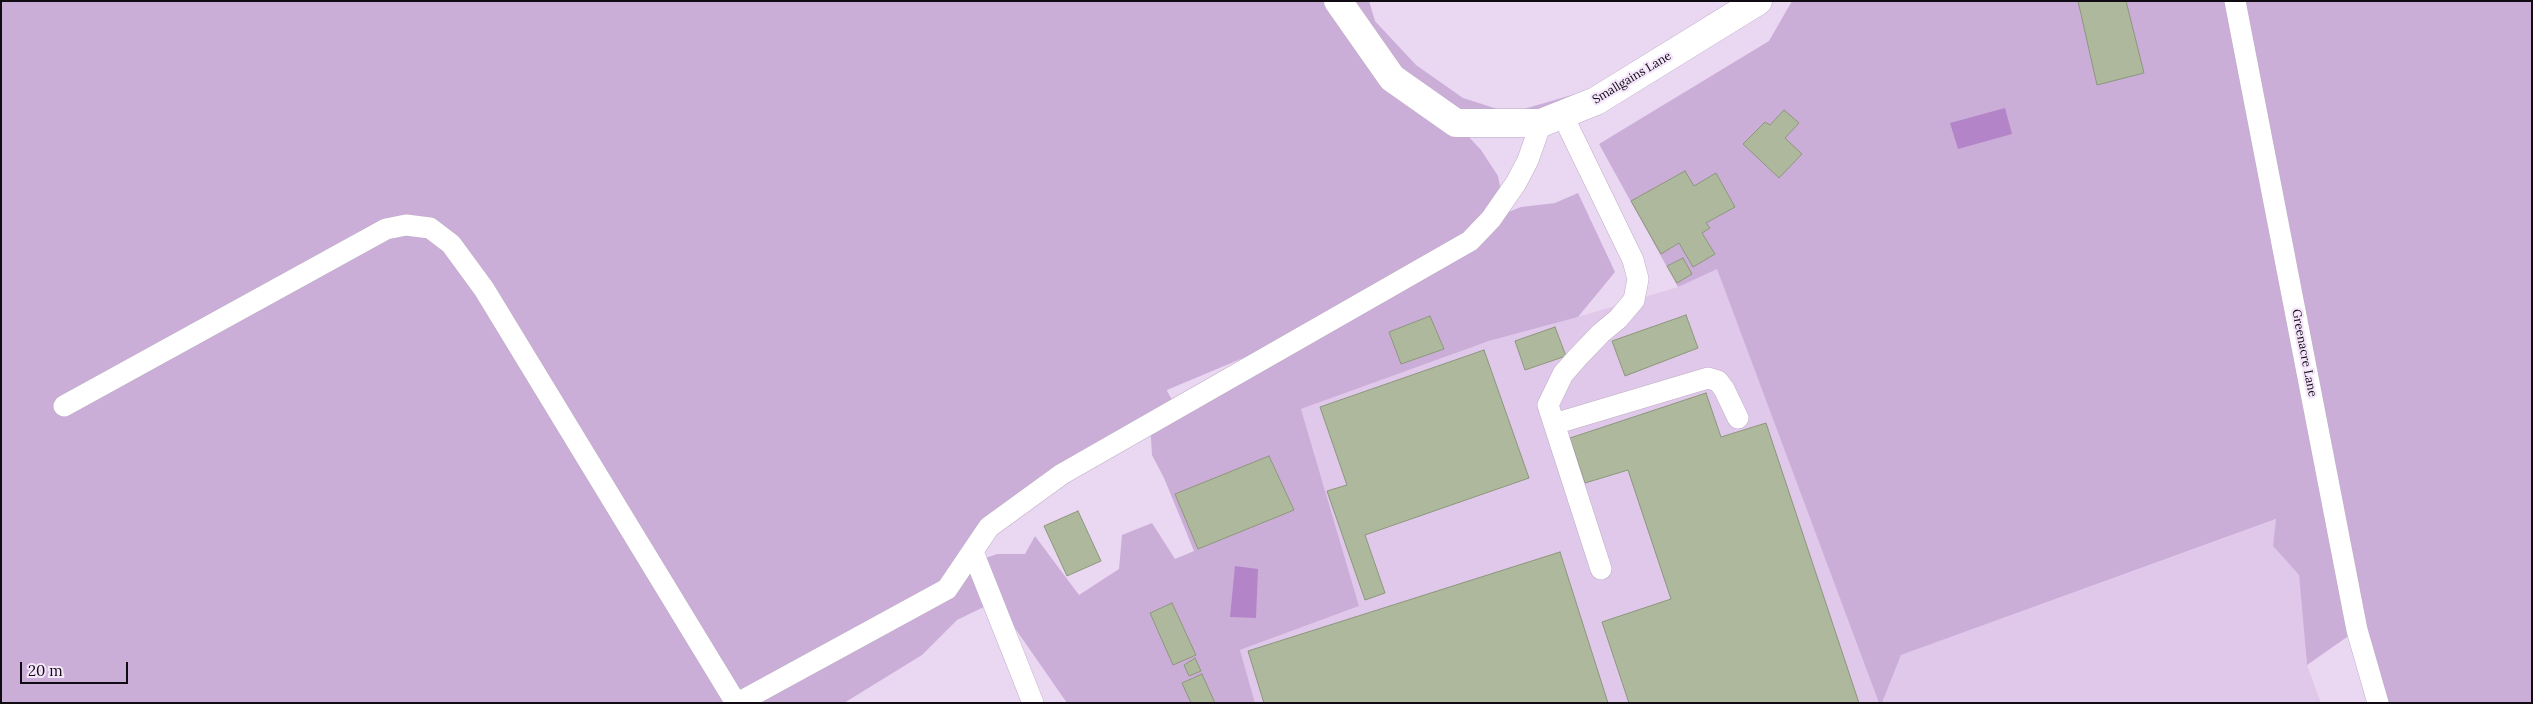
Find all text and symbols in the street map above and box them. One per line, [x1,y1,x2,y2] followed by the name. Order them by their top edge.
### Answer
[1590,49,1674,107] street label: Smallgains Lane
[2288,308,2320,398] street label: Greenacre Lane
[22,652,130,684] scale bar
[28,661,63,680] text: 20 m

